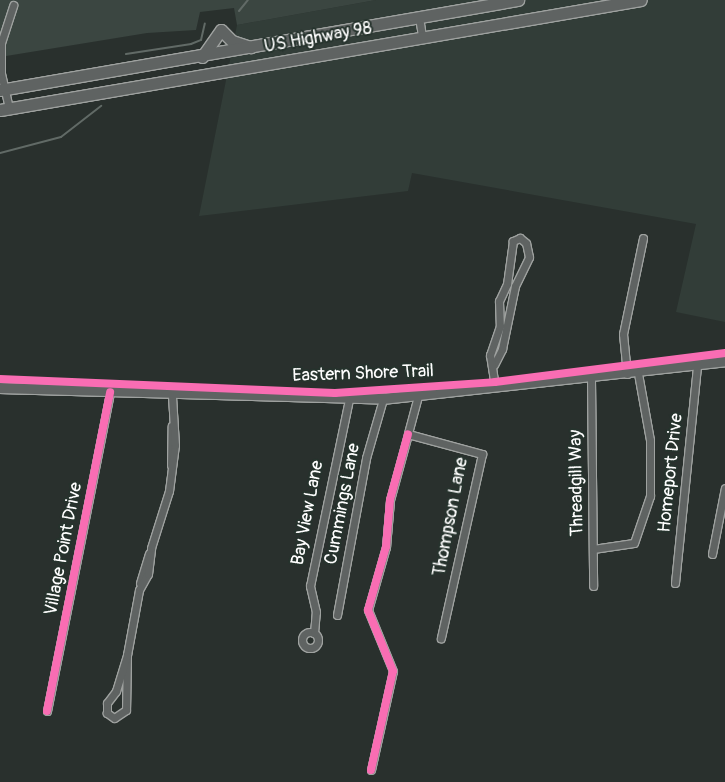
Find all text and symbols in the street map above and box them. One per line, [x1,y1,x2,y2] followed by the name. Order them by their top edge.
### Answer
[262,18,374,58] street label: US Highway 98
[292,361,434,387] street label: Eastern Shore Trail
[654,412,688,534] street label: Homeport Drive
[565,430,589,536] street label: Threadgill Way
[321,442,365,566] street label: Cummings Lane
[429,456,473,578] street label: Thompson Lane
[287,459,329,567] street label: Bay View Lane
[41,481,87,617] street label: Village Point Drive

